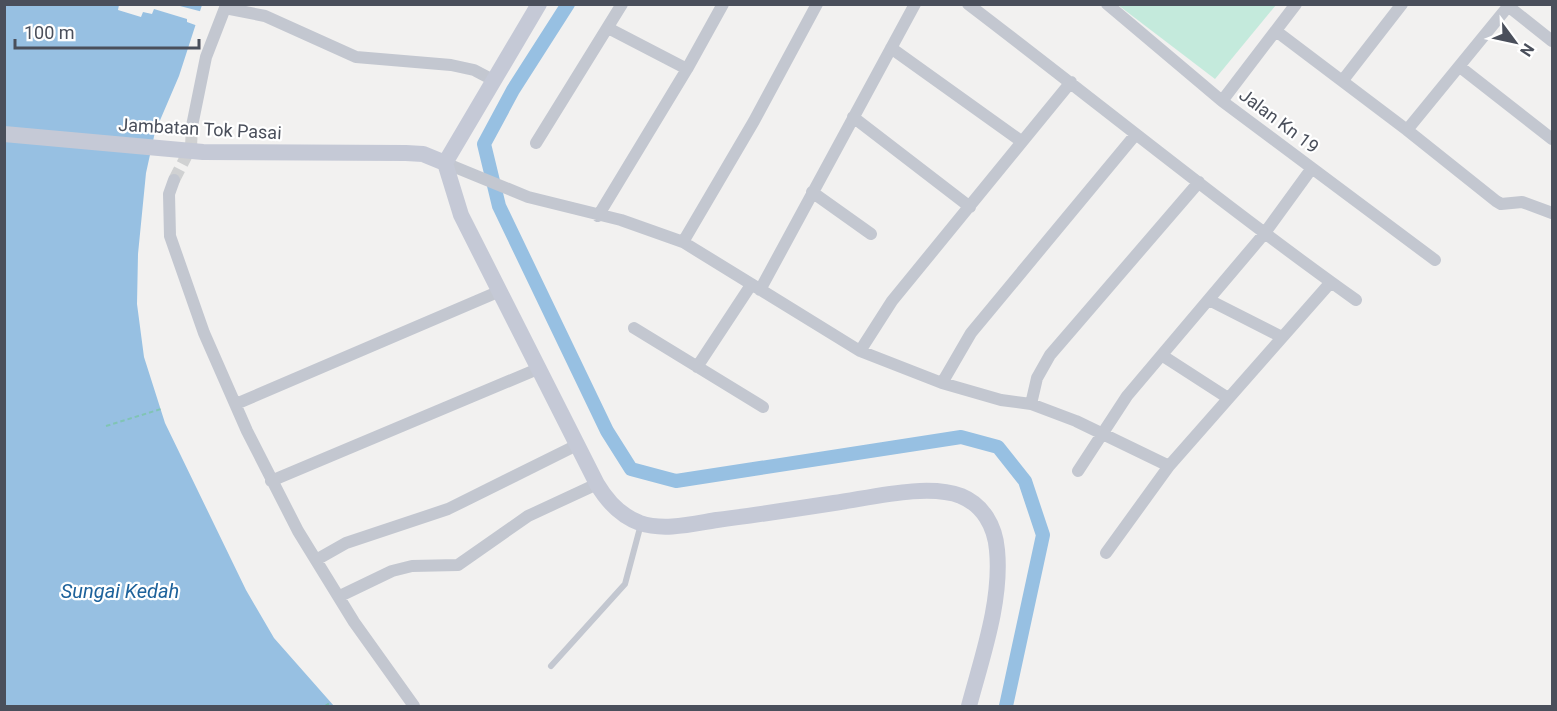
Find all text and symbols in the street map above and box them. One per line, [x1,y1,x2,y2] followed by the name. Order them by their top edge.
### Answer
[15,12,200,50] scale bar
[1485,12,1545,72] north arrow
[24,22,75,43] text: 100 m
[1516,40,1538,60] text: N
[1235,84,1323,157] street label: Jalan Kn 19
[118,114,282,143] street label: Jambatan Tok Pasai
[61,579,179,603] water label: Sungai Kedah

